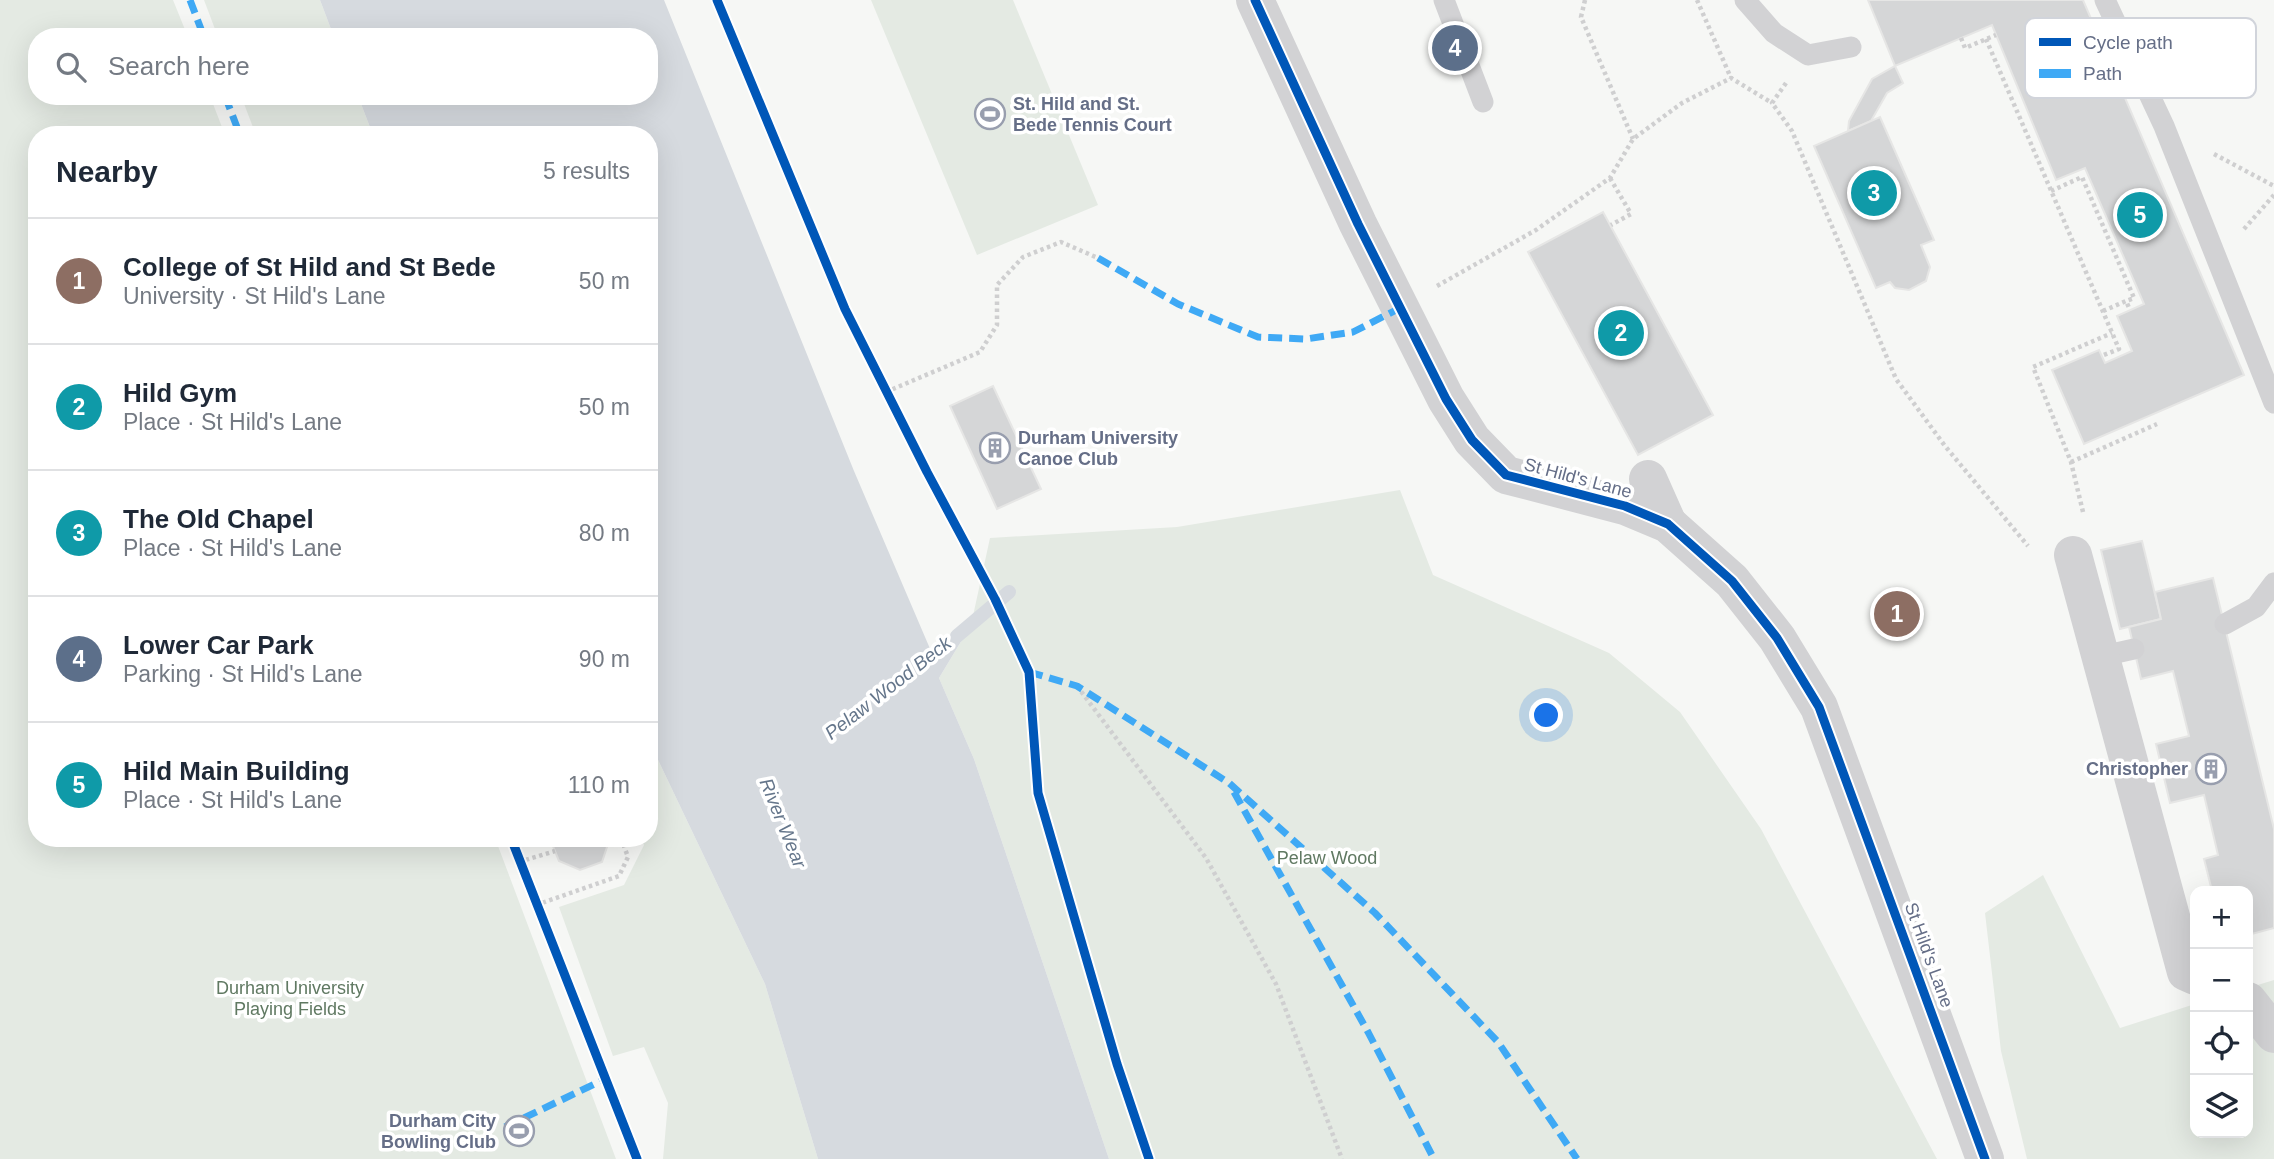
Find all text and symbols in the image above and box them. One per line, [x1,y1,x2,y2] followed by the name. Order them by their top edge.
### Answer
[2025,18,2256,98] legend
[1432,22,1478,74] pin: 4
[28,28,658,105] search box
[2083,32,2173,53] text: Cycle path
[52,48,90,86] icon: search
[108,51,250,81] text: Search here
[2083,63,2122,84] text: Path
[1013,94,1172,135] place label: St. Hild and St. Bede Tennis Court
[973,97,1007,131] sports icon: St. Hild and St. Bede Tennis Court
[56,155,158,188] text: Nearby
[543,158,630,184] text: 5 results
[1851,167,1897,219] pin: 3
[2117,189,2163,241] pin: 5
[123,252,496,282] text: College of St Hild and St Bede
[73,268,85,294] text: 1
[579,268,630,294] text: 50 m
[123,283,386,309] text: University · St Hild's Lane
[1598,307,1644,359] pin: 2
[123,378,237,408] text: Hild Gym
[73,394,85,420] text: 2
[579,394,630,420] text: 50 m
[123,409,342,435] text: Place · St Hild's Lane
[1018,428,1178,469] place label: Durham University Canoe Club
[978,431,1012,465] building icon: Durham University Canoe Club
[1522,454,1634,502] street label: St Hild's Lane
[123,504,314,534] text: The Old Chapel
[73,520,85,546] text: 3
[579,520,630,546] text: 80 m
[123,535,342,561] text: Place · St Hild's Lane
[1874,588,1920,640] pin: 1
[123,630,314,660] text: Lower Car Park
[821,631,956,744] water label: Pelaw Wood Beck
[73,646,85,672] text: 4
[579,646,630,672] text: 90 m
[123,661,363,687] text: Parking · St Hild's Lane
[1529,698,1563,732] your location
[2194,752,2228,786] building icon: Christopher
[123,756,350,786] text: Hild Main Building
[2086,759,2188,779] place label: Christopher
[73,772,85,798] text: 5
[568,772,630,798] text: 110 m
[756,775,811,871] water label: River Wear
[123,787,342,813] text: Place · St Hild's Lane
[1277,848,1377,868] park label: Pelaw Wood
[2190,886,2253,1138] map controls
[2190,886,2253,949] button: +
[1901,900,1957,1010] street label: St Hild's Lane
[2190,949,2253,1012] button: −
[216,978,364,1019] park label: Durham University Playing Fields
[2190,1012,2253,1075] button: locate
[2190,1075,2253,1138] button: layers
[381,1111,496,1152] place label: Durham City Bowling Club
[502,1114,536,1148] sports icon: Durham City Bowling Club

